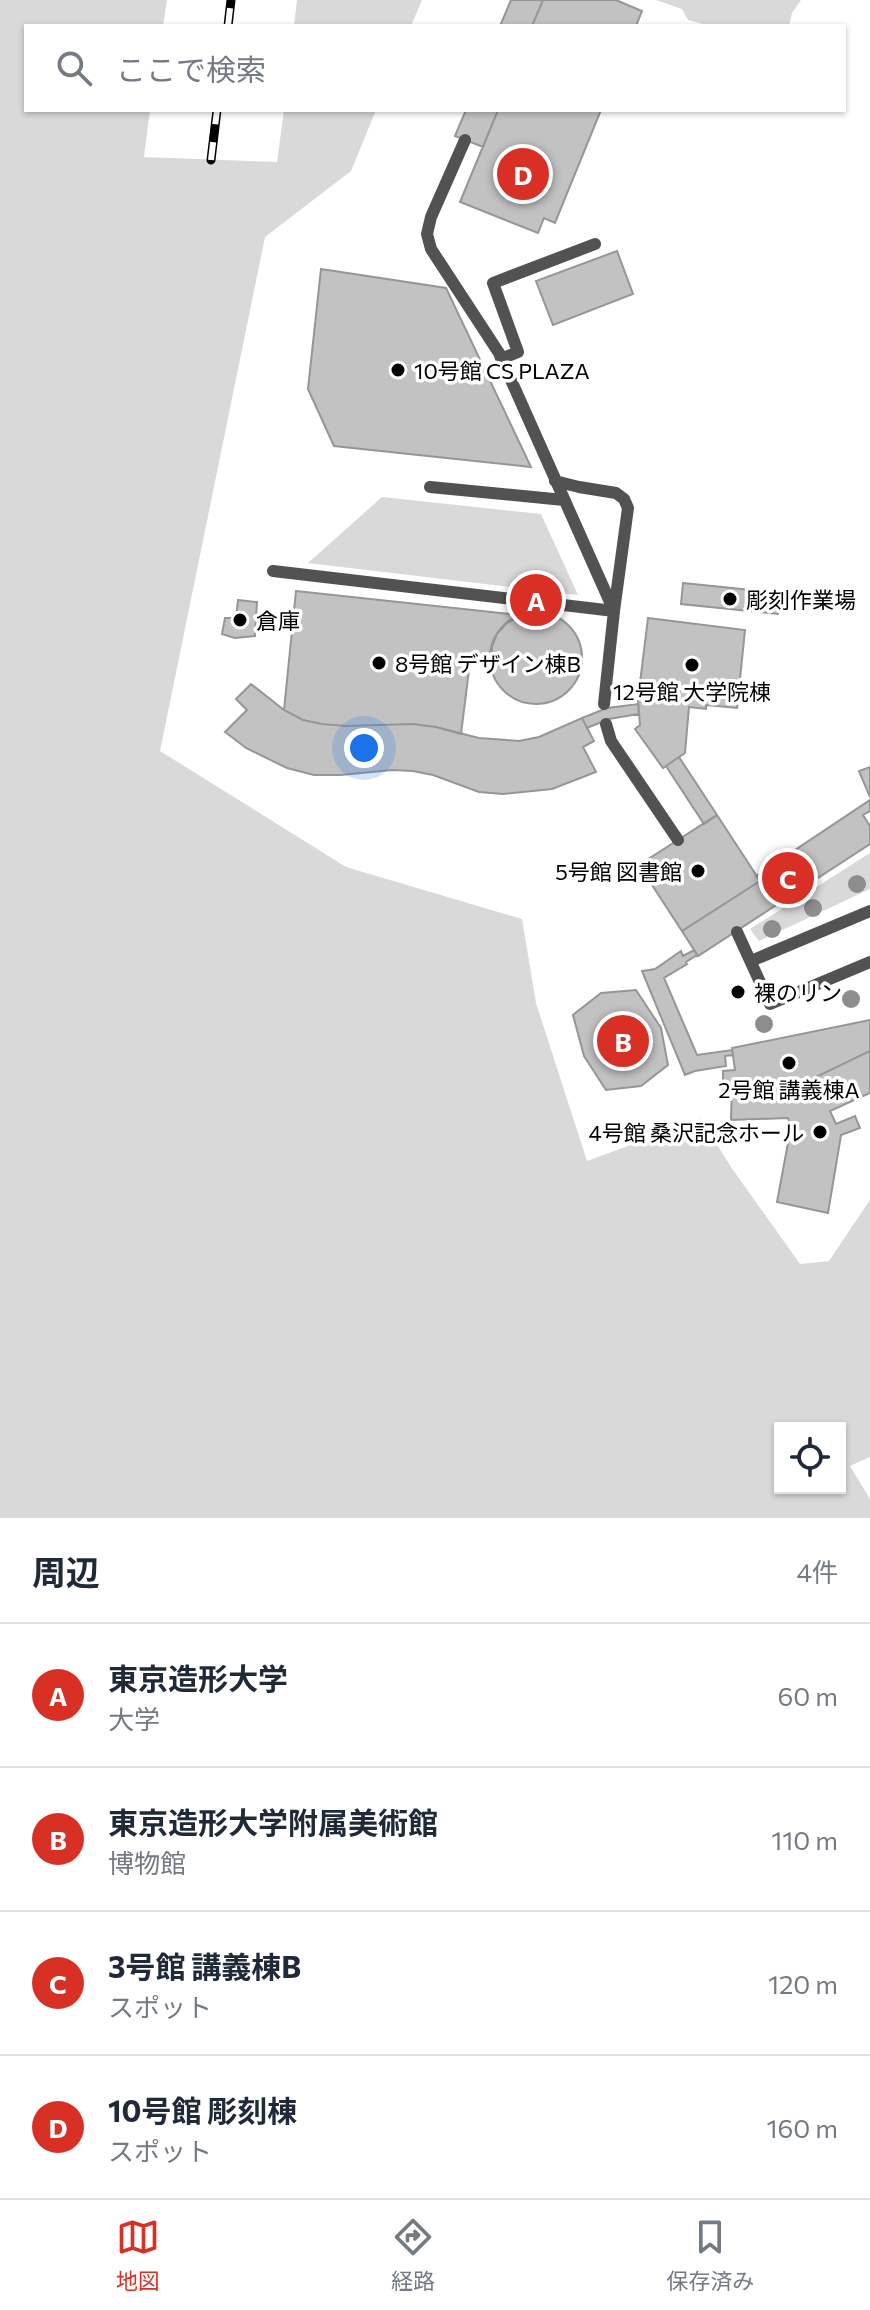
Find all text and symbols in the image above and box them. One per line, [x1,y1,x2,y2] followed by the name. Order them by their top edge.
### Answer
[24,24,846,112] search box
[52,46,96,90] icon: search
[116,50,266,87] text: ここで検索
[497,144,549,204] pin: D
[414,357,590,384] place label: 10号館 CS PLAZA
[389,361,407,379] marker: 10号館 CS PLAZA
[510,570,562,630] pin: A
[746,586,856,613] place label: 彫刻作業場
[721,590,739,608] marker: 彫刻作業場
[256,607,300,634] place label: 倉庫
[231,611,249,629] marker: 倉庫
[395,650,581,677] place label: 8号館 デザイン棟B
[370,654,388,672] marker: 8号館 デザイン棟B
[683,656,701,674] marker: 12号館 大学院棟
[613,678,771,705] place label: 12号館 大学院棟
[344,728,384,768] your location
[762,848,814,908] pin: C
[555,858,682,885] place label: 5号館 図書館
[689,862,707,880] marker: 5号館 図書館
[754,979,842,1006] place label: 裸のリン
[729,983,747,1001] marker: 裸のリン
[597,1011,649,1071] pin: B
[780,1054,798,1072] marker: 2号館 講義棟A
[718,1076,860,1103] place label: 2号館 講義棟A
[589,1119,804,1146] place label: 4号館 桑沢記念ホール
[811,1123,829,1141] marker: 4号館 桑沢記念ホール
[774,1422,846,1494] map controls
[774,1422,846,1494] button: locate
[32,1550,100,1592] text: 周辺
[796,1556,838,1587] text: 4件
[108,1659,288,1696] text: 東京造形大学
[49,1680,67,1711] text: A
[778,1680,838,1711] text: 60 m
[108,1703,160,1734] text: 大学
[108,1803,438,1840] text: 東京造形大学附属美術館
[49,1824,67,1855] text: B
[771,1824,838,1855] text: 110 m
[108,1847,186,1878] text: 博物館
[108,1947,301,1984] text: 3号館 講義棟B
[49,1968,67,1999] text: C
[768,1968,838,1999] text: 120 m
[108,1991,212,2022] text: スポット
[108,2091,297,2128] text: 10号館 彫刻棟
[48,2112,68,2143] text: D
[766,2112,838,2143] text: 160 m
[108,2135,212,2166] text: スポット
[116,2215,160,2295] tab: 地図
[391,2215,435,2295] tab: 経路
[666,2215,754,2295] tab: 保存済み

